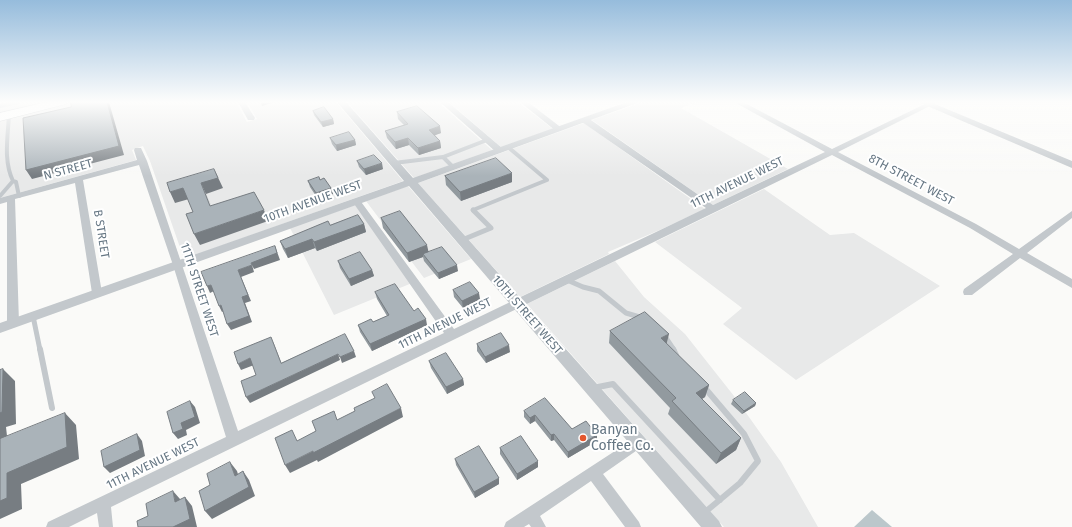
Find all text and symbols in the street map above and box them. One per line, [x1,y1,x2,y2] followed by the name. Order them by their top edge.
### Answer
[866,151,956,209] street label: 8TH STREET WEST
[688,154,786,212] street label: 11TH AVENUE WEST
[42,157,94,183] street label: N STREET
[262,178,364,226] street label: 10TH AVENUE WEST
[90,209,112,259] street label: B STREET
[177,241,221,339] street label: 11TH STREET WEST
[489,273,565,357] street label: 10TH STREET WEST
[396,295,494,353] street label: 11TH AVENUE WEST
[591,422,654,454] place label: Banyan Coffee Co.
[578,433,588,443] marker: Banyan Coffee Co.
[104,435,202,493] street label: 11TH AVENUE WEST

